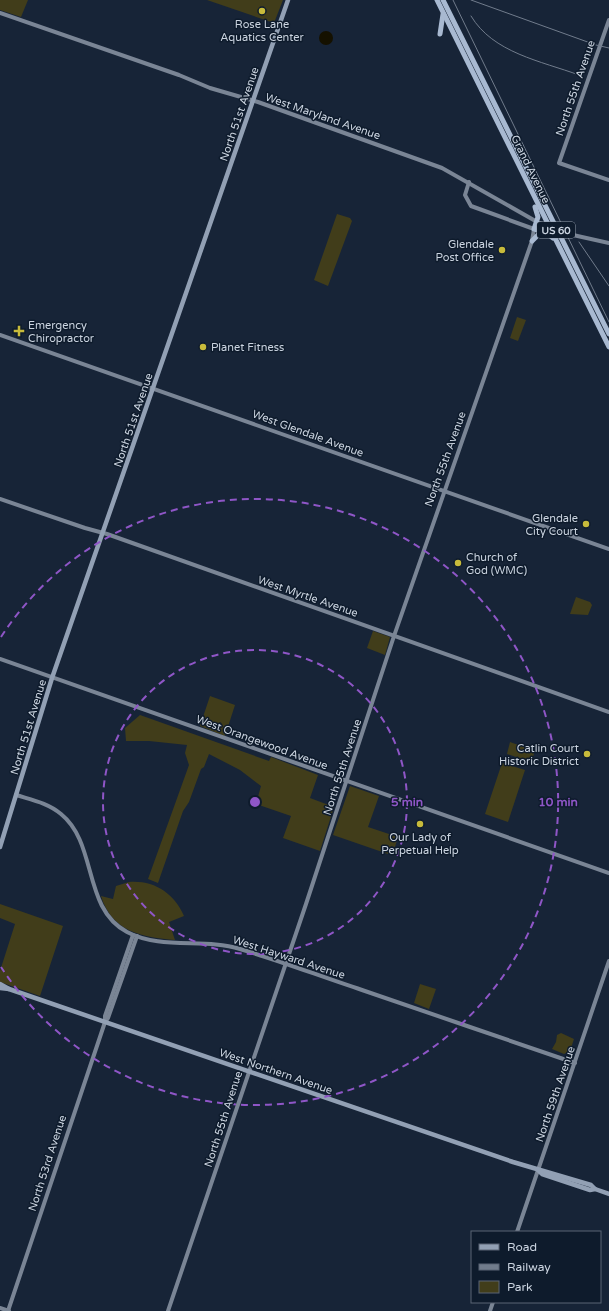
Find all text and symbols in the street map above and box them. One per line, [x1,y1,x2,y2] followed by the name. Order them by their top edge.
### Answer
[257,6,267,16] marker: Rose Lane Aquatics Center
[220,18,305,44] place label: Rose Lane Aquatics Center
[553,39,598,138] street label: North 55th Avenue
[217,65,262,163] street label: North 51st Avenue
[264,91,382,142] street label: West Maryland Avenue
[508,133,553,206] street label: Grand Avenue
[537,222,575,238] road number: US 60
[435,238,494,264] place label: Glendale Post Office
[497,245,507,255] marker: Glendale Post Office
[28,319,95,345] place label: Emergency Chiropractor
[13,325,25,337] marker: Emergency Chiropractor
[211,341,284,354] place label: Planet Fitness
[198,342,208,352] marker: Planet Fitness
[111,371,156,469] street label: North 51st Avenue
[250,407,365,460] street label: West Glendale Avenue
[422,410,469,509] street label: North 55th Avenue
[525,512,578,538] place label: Glendale City Court
[581,519,591,529] marker: Glendale City Court
[466,551,527,577] place label: Church of God (WMC)
[453,558,463,568] marker: Church of God (WMC)
[256,573,360,620] street label: West Myrtle Avenue
[8,678,49,776] street label: North 51st Avenue
[194,713,330,772] street label: West Orangewood Avenue
[321,717,364,817] street label: North 55th Avenue
[499,742,579,768] place label: Catlin Court Historic District
[582,749,592,759] marker: Catlin Court Historic District
[248,795,262,809] centre of rings
[391,795,423,809] text: 5 min
[538,795,578,809] text: 10 min
[415,819,425,829] marker: Our Lady of Perpetual Help
[381,831,459,857] place label: Our Lady of Perpetual Help
[231,933,347,982] street label: West Hayward Avenue
[533,1045,578,1144] street label: North 59th Avenue
[217,1046,334,1097] street label: West Northern Avenue
[202,1069,245,1169] street label: North 55th Avenue
[26,1113,69,1213] street label: North 53rd Avenue
[471,1231,601,1303] legend
[507,1240,537,1254] text: Road
[507,1260,551,1274] text: Railway
[507,1280,533,1294] text: Park

